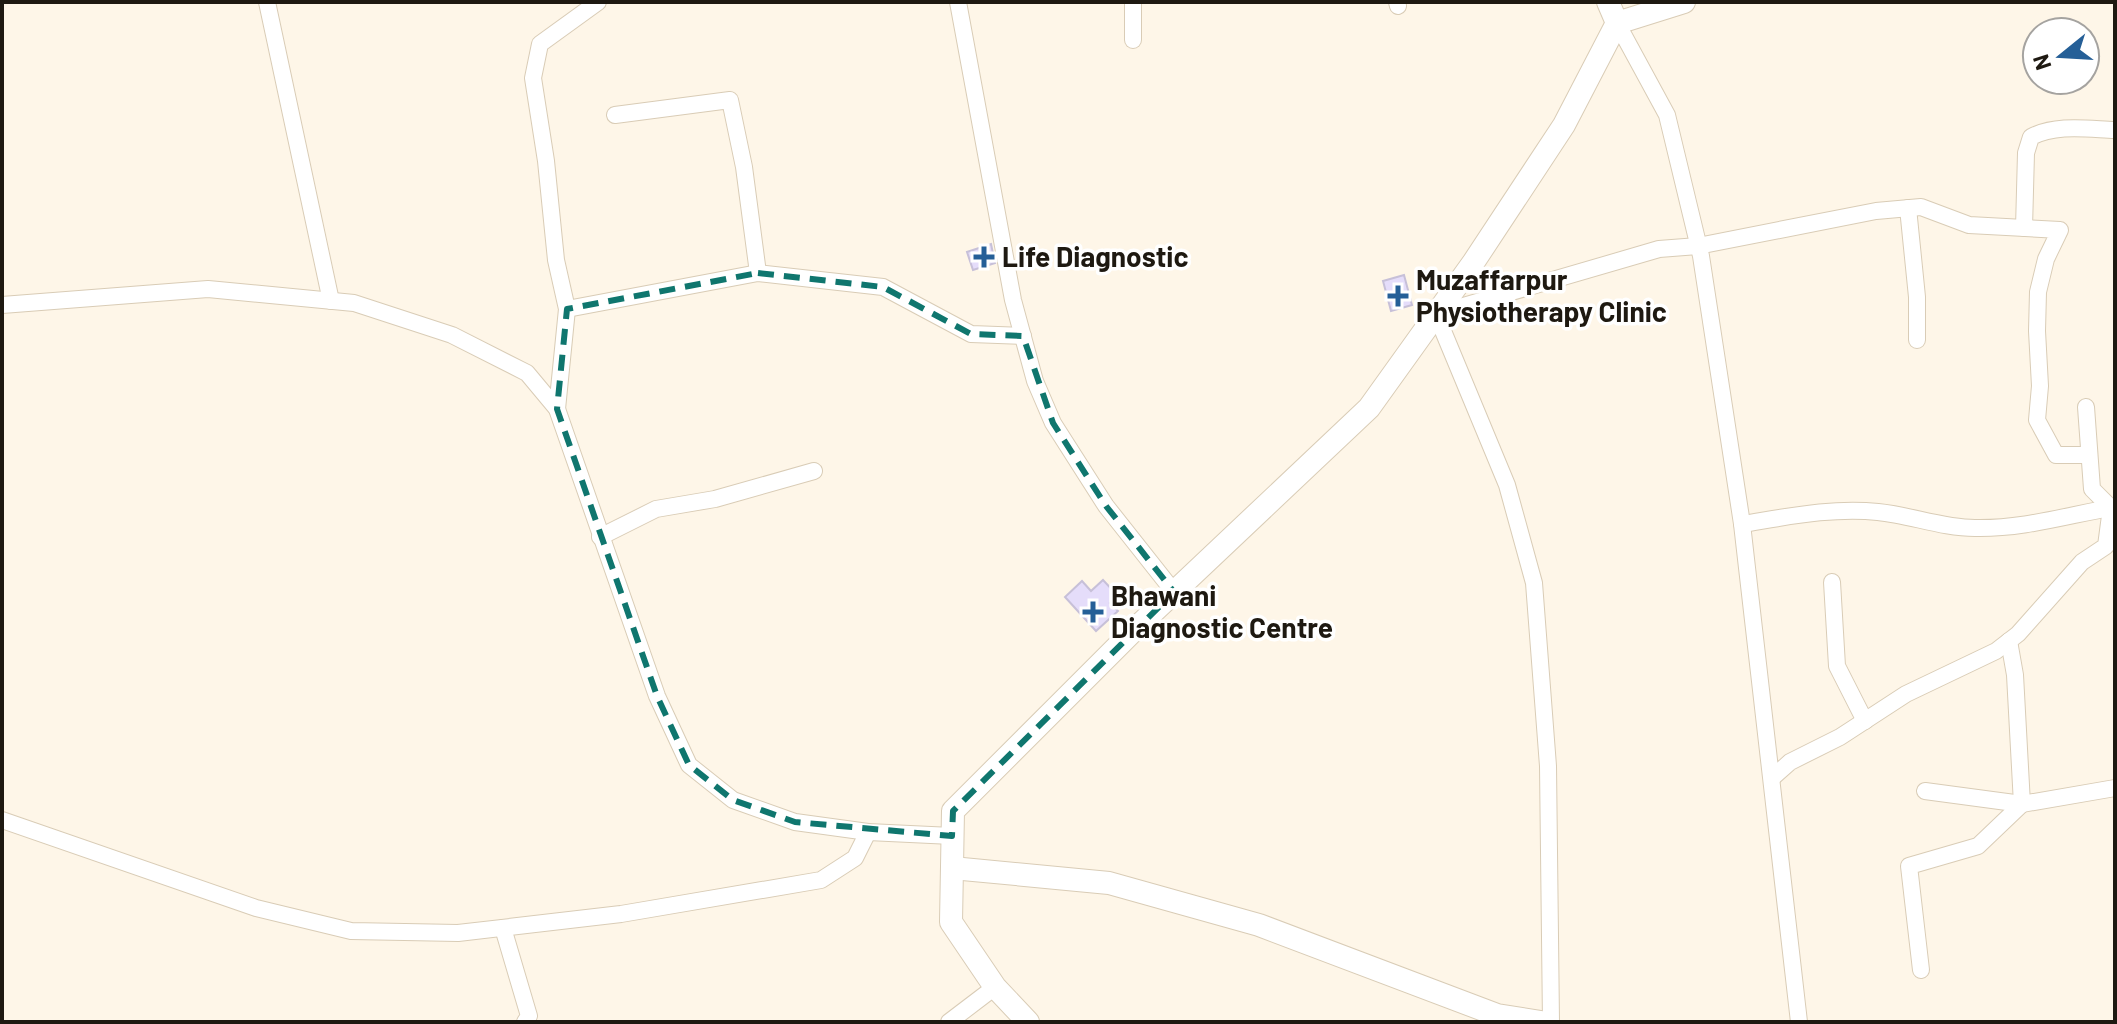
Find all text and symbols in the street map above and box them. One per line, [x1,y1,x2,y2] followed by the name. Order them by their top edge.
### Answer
[2021,16,2101,96] north arrow
[2026,52,2056,73] text: N
[1002,239,1188,273] place label: Life Diagnostic
[973,246,995,268] marker: Life Diagnostic
[1416,262,1667,328] place label: Muzaffarpur Physiotherapy Clinic
[1387,285,1409,307] marker: Muzaffarpur Physiotherapy Clinic
[1111,578,1333,644] place label: Bhawani Diagnostic Centre
[1082,601,1104,623] marker: Bhawani Diagnostic Centre

